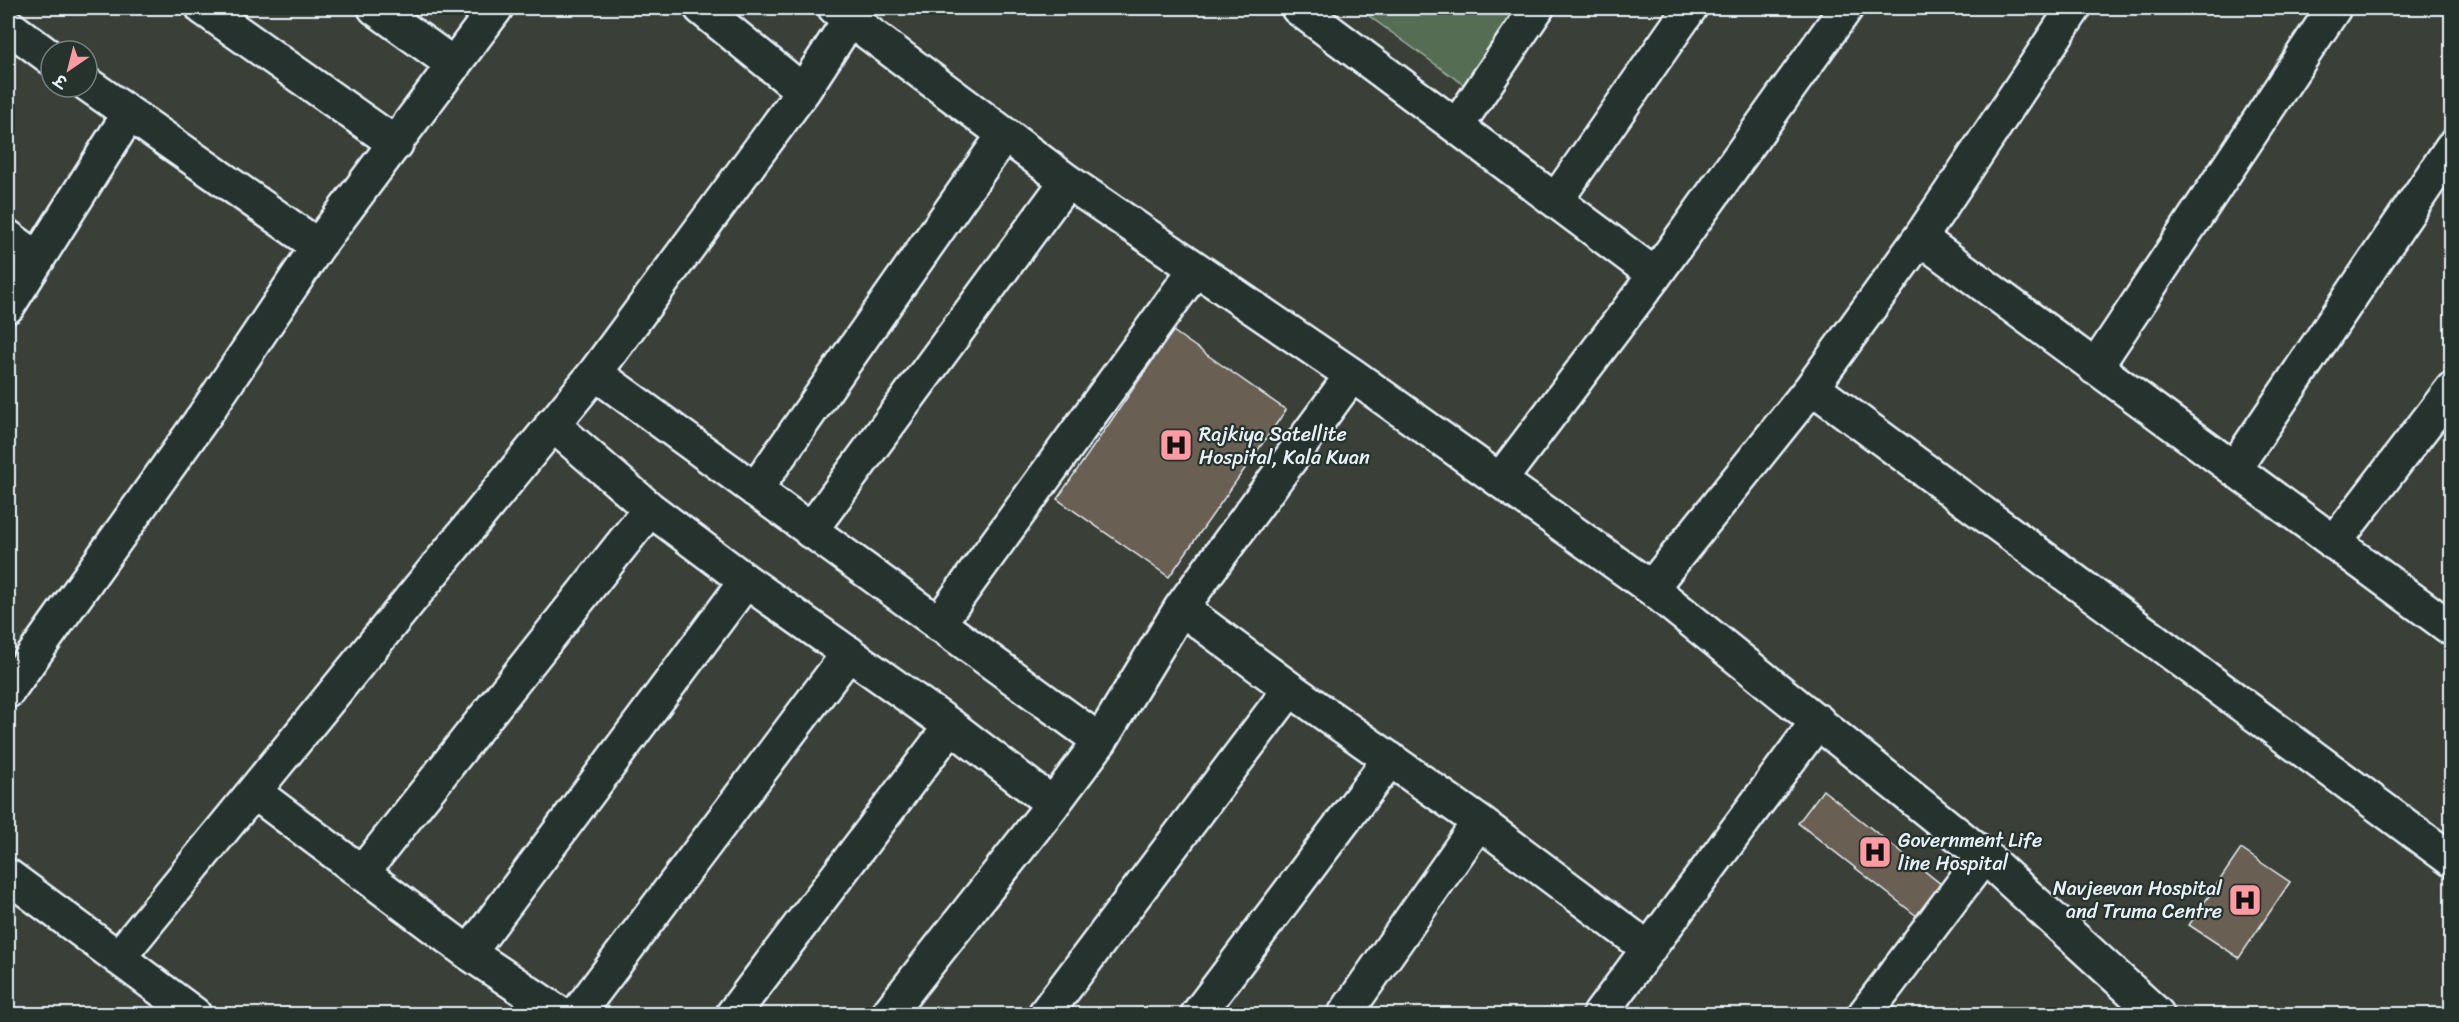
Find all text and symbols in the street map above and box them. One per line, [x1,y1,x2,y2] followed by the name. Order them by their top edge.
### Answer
[39,39,99,99] north arrow
[47,65,75,97] text: उ
[1199,417,1370,475] place label: Rajkiya Satellite Hospital, Kala Kuan
[1158,427,1194,463] hospital icon: Rajkiya Satellite Hospital, Kala Kuan
[1898,823,2042,881] place label: Government Life line Hospital
[1857,834,1893,870] hospital icon: Government Life line Hospital
[2053,871,2223,929] place label: Navjeevan Hospital and Truma Centre
[2227,882,2263,918] hospital icon: Navjeevan Hospital and Truma Centre

